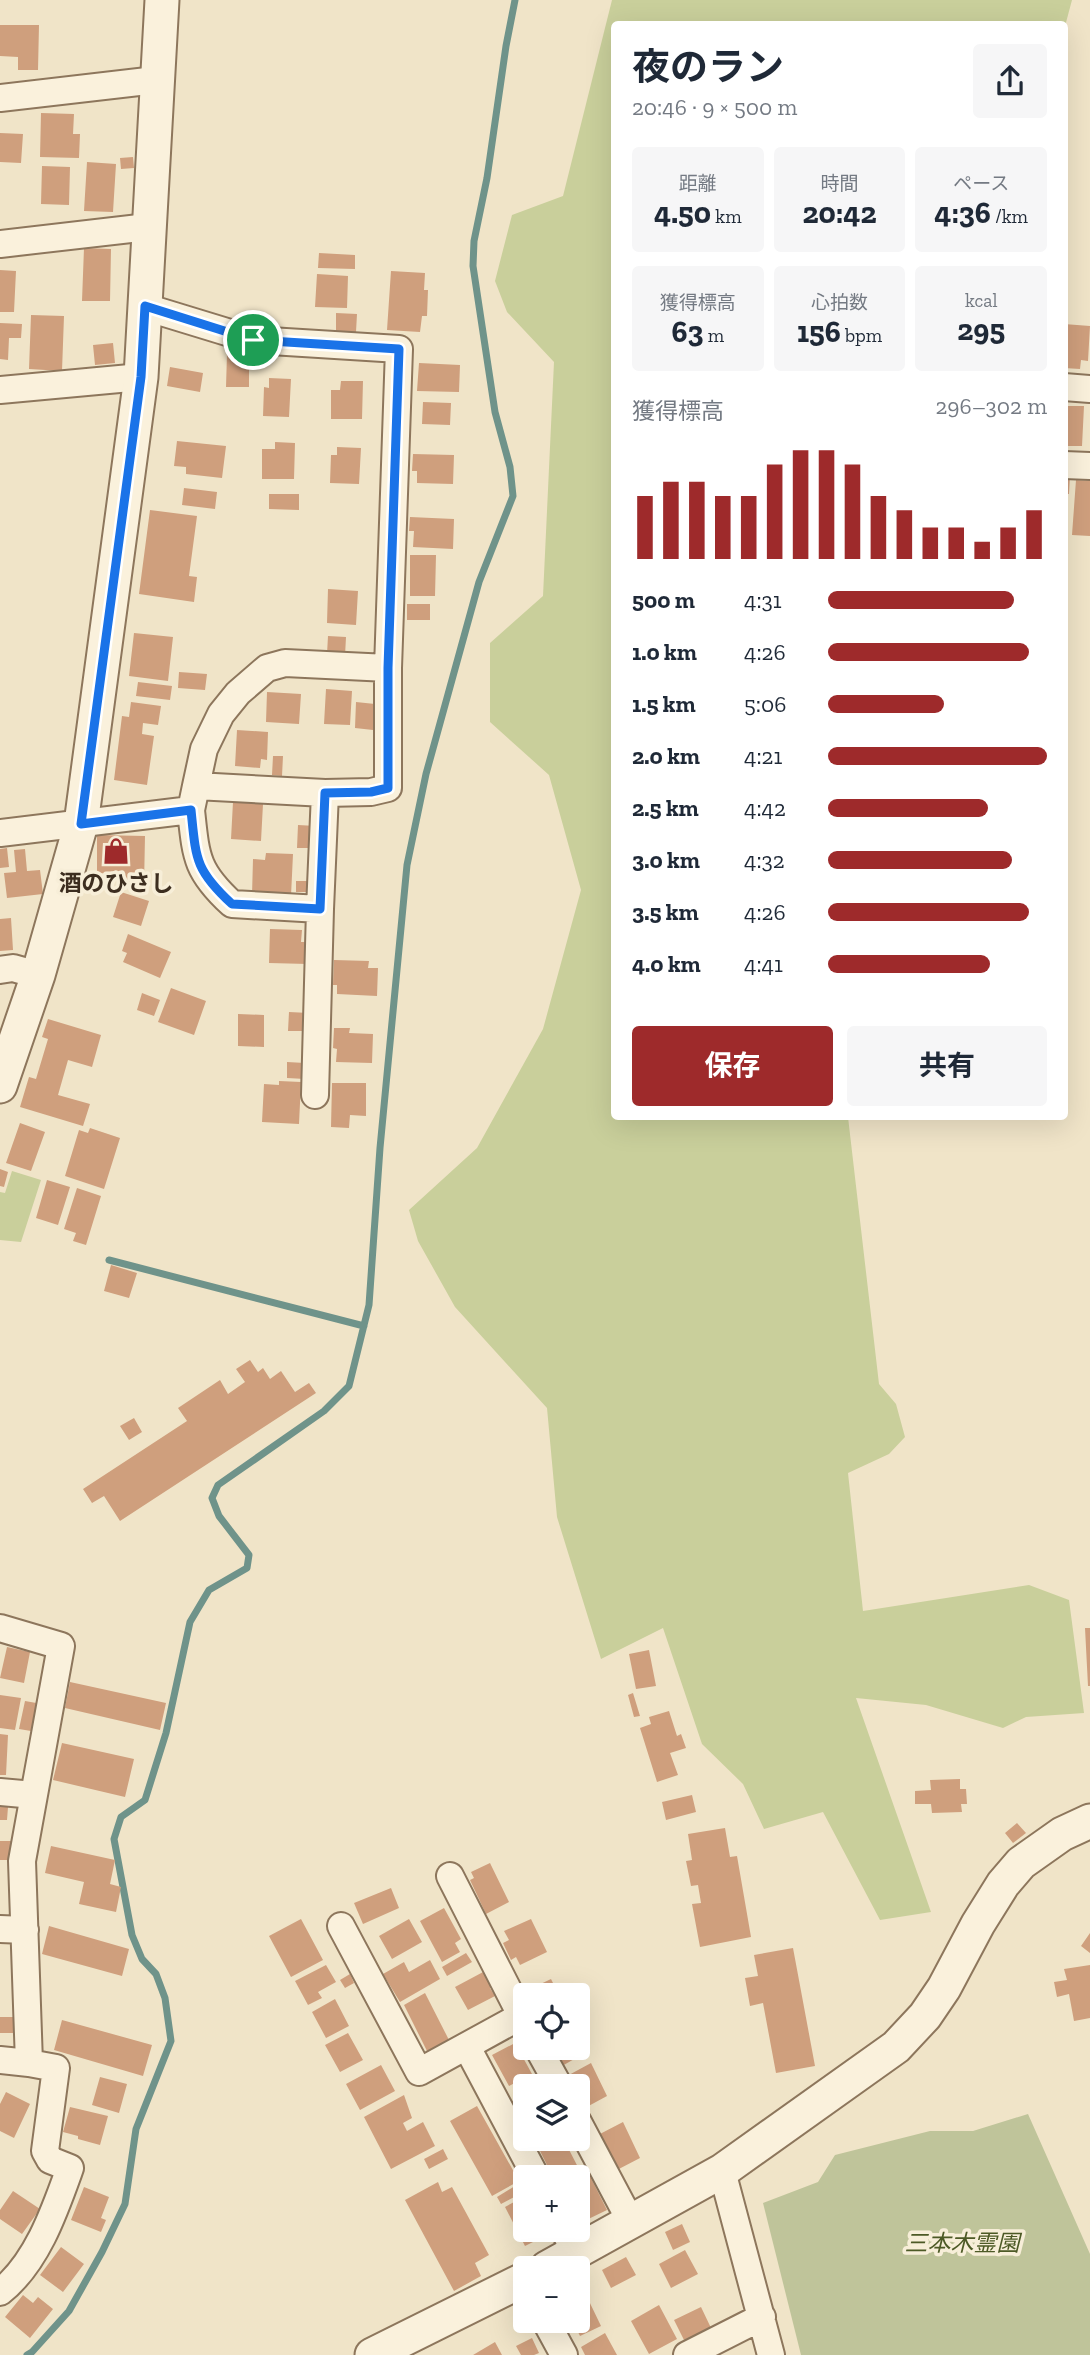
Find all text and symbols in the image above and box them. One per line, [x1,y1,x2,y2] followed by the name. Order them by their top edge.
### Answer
[632,44,784,90] text: 夜のラン
[973,44,1047,118] button: share
[632,93,797,121] text: 20:46 · 9 × 500 m
[679,172,717,195] text: 距離
[820,172,859,195] text: 時間
[953,172,1009,195] text: ペース
[654,195,711,231] text: 4.50
[802,195,877,231] text: 20:42
[934,195,991,231] text: 4:36
[711,205,742,228] text: km
[991,205,1028,228] text: /km
[965,289,997,312] text: kcal
[660,291,736,314] text: 獲得標高
[811,291,868,314] text: 心拍数
[223,310,283,370] pin
[957,312,1005,348] text: 295
[671,314,704,350] text: 63
[797,314,841,350] text: 156
[234,321,272,359] icon: arrive
[704,324,724,347] text: m
[841,324,882,347] text: bpm
[935,392,1047,420] text: 296–302 m
[632,397,724,425] text: 獲得標高
[632,586,695,614] text: 500 m
[744,586,782,614] text: 4:31
[632,638,697,666] text: 1.0 km
[744,638,786,666] text: 4:26
[632,690,696,718] text: 1.5 km
[744,690,786,718] text: 5:06
[632,742,700,770] text: 2.0 km
[744,742,782,770] text: 4:21
[632,794,699,822] text: 2.5 km
[744,794,786,822] text: 4:42
[101,836,131,866] shop icon: 酒のひさし
[632,846,700,874] text: 3.0 km
[744,846,785,874] text: 4:32
[59,869,174,897] place label: 酒のひさし
[632,898,699,926] text: 3.5 km
[744,898,786,926] text: 4:26
[632,950,701,978] text: 4.0 km
[744,950,783,978] text: 4:41
[632,1026,833,1106] button: 保存
[847,1026,1047,1106] button: 共有
[513,1983,590,2333] map controls
[513,1983,590,2060] button: locate
[513,2074,590,2151] button: layers
[513,2165,590,2242] button: +
[905,2229,1023,2257] park label: 三本木霊園
[513,2256,590,2333] button: −

